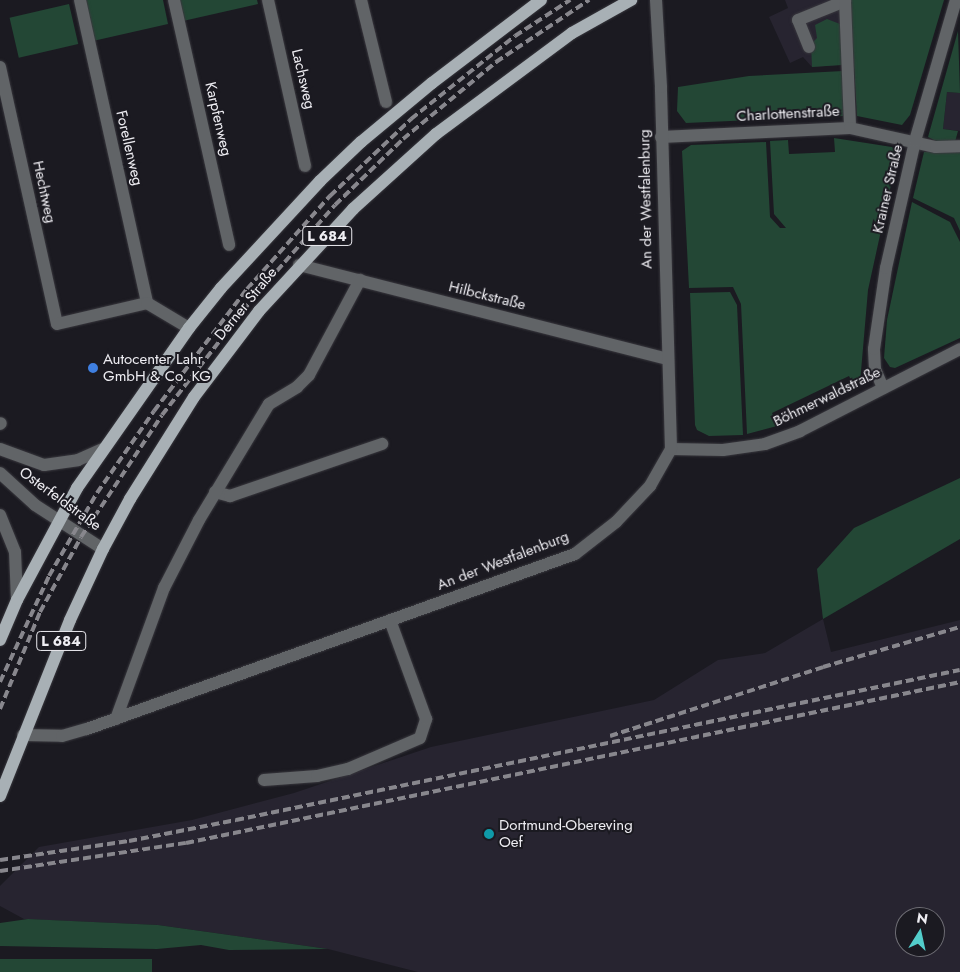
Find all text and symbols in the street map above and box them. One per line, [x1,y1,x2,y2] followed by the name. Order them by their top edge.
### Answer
[287,47,319,111] street label: Lachsweg
[201,80,235,158] street label: Karpfenweg
[736,102,840,126] street label: Charlottenstraße
[112,109,146,187] street label: Forellenweg
[636,129,656,269] street label: An der Westfalenburg
[869,143,907,235] street label: Krainer Straße
[29,159,59,225] street label: Hechtweg
[302,225,352,248] road number: L 684
[211,264,281,344] street label: Derner Straße
[447,278,527,314] street label: Hilbckstraße
[103,350,211,385] place label: Autocenter Lahr GmbH & Co. KG
[87,362,99,374] marker: Autocenter Lahr GmbH & Co. KG
[770,363,884,431] street label: Böhmerwaldstraße
[16,463,104,535] street label: Osterfeldstraße
[435,528,571,594] street label: An der Westfalenburg
[36,630,86,652] road number: L 684
[499,816,633,851] place label: Dortmund-Obereving Oef
[483,828,495,840] marker: Dortmund-Obereving Oef
[895,907,945,957] north arrow
[915,907,930,929] text: N

